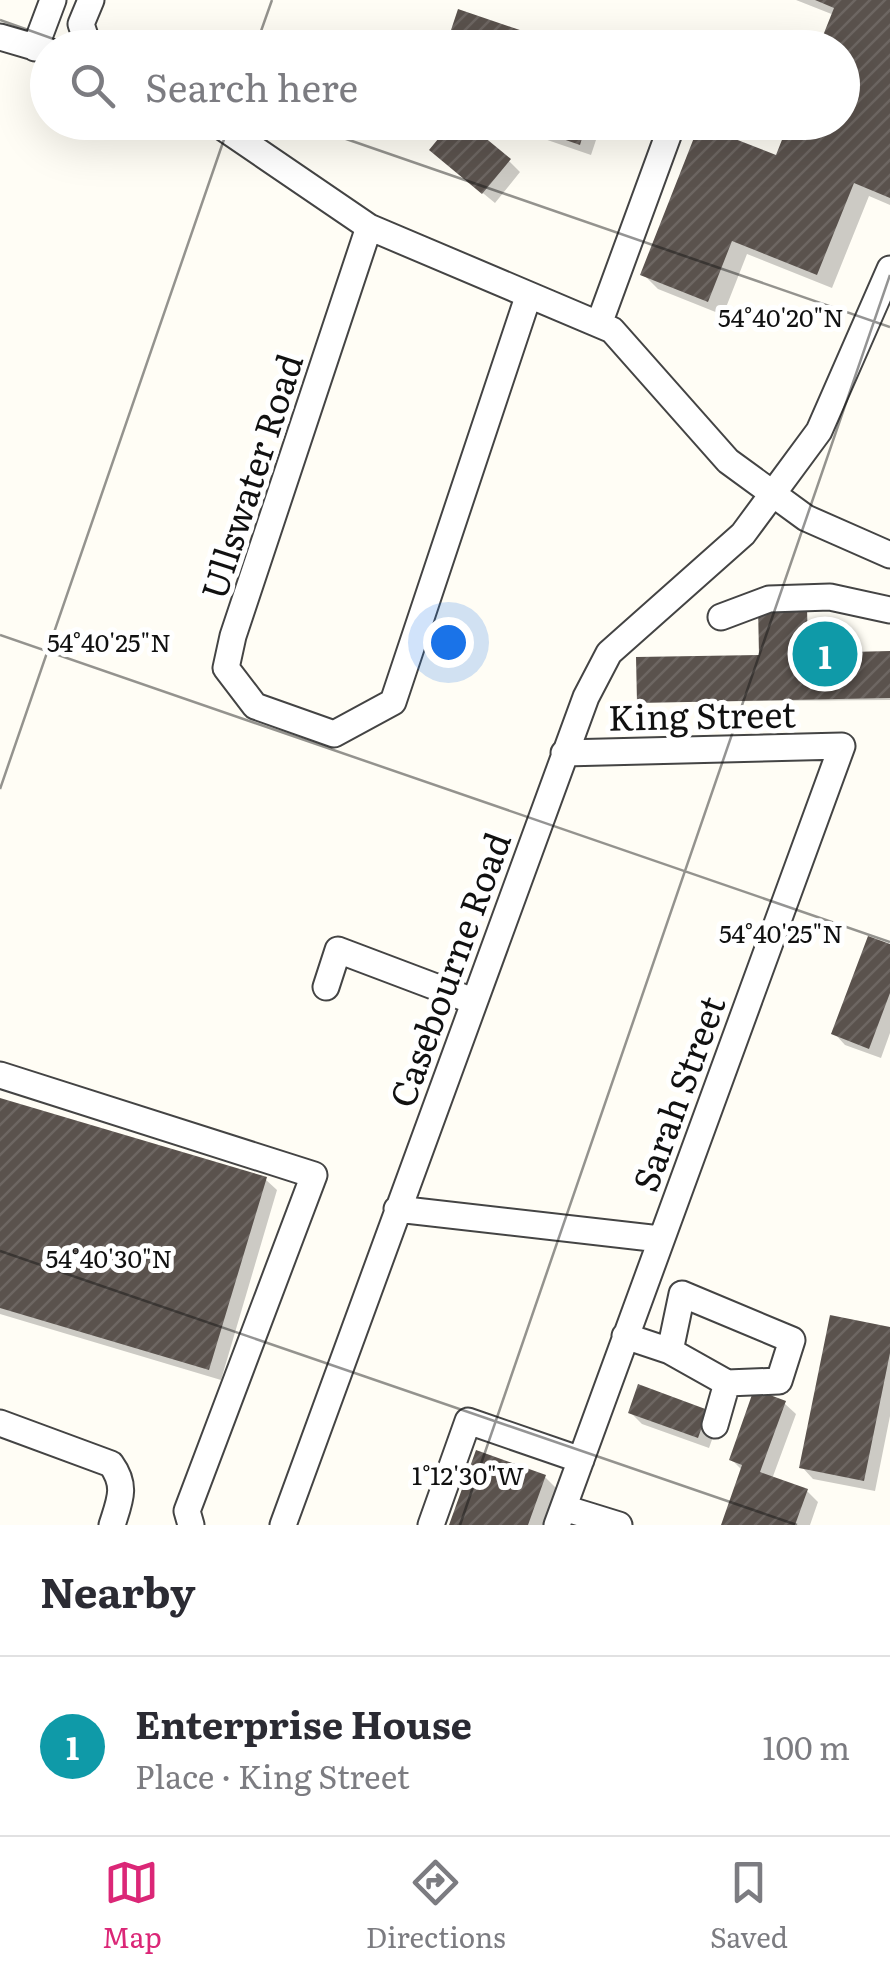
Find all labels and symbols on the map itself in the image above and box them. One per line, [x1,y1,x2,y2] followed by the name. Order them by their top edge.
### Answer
[718,298,844,335] text: 54°40'20"N
[186,346,314,606] street label: Ullswater Road
[792,616,858,692] pin: 1
[423,617,474,668] your location
[47,623,171,660] text: 54°40'25"N
[608,686,796,742] street label: King Street
[374,824,522,1114] street label: Casebourne Road
[719,914,843,951] text: 54°40'25"N
[618,988,736,1198] street label: Sarah Street
[46,1239,172,1276] text: 54°40'30"N
[412,1456,524,1493] text: 1°12'30"W

